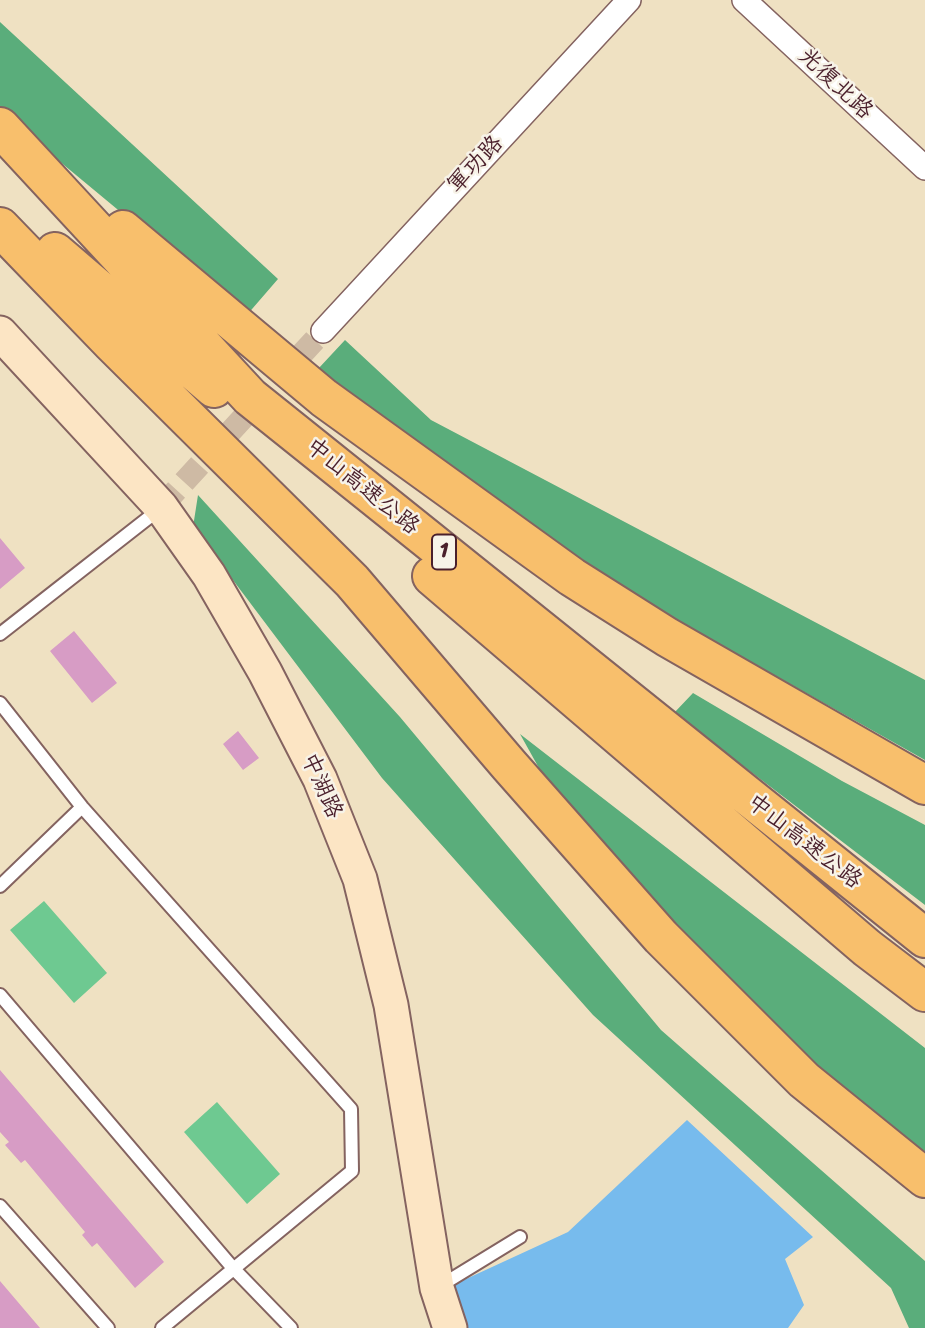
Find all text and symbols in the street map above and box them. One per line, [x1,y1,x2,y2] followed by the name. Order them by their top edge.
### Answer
[792,43,878,125] street label: 光復北路
[442,130,510,200] street label: 軍功路
[300,433,424,541] street label: 中山高速公路
[432,534,456,570] road number: 1
[294,749,348,823] street label: 中湖路
[741,789,867,895] street label: 中山高速公路

